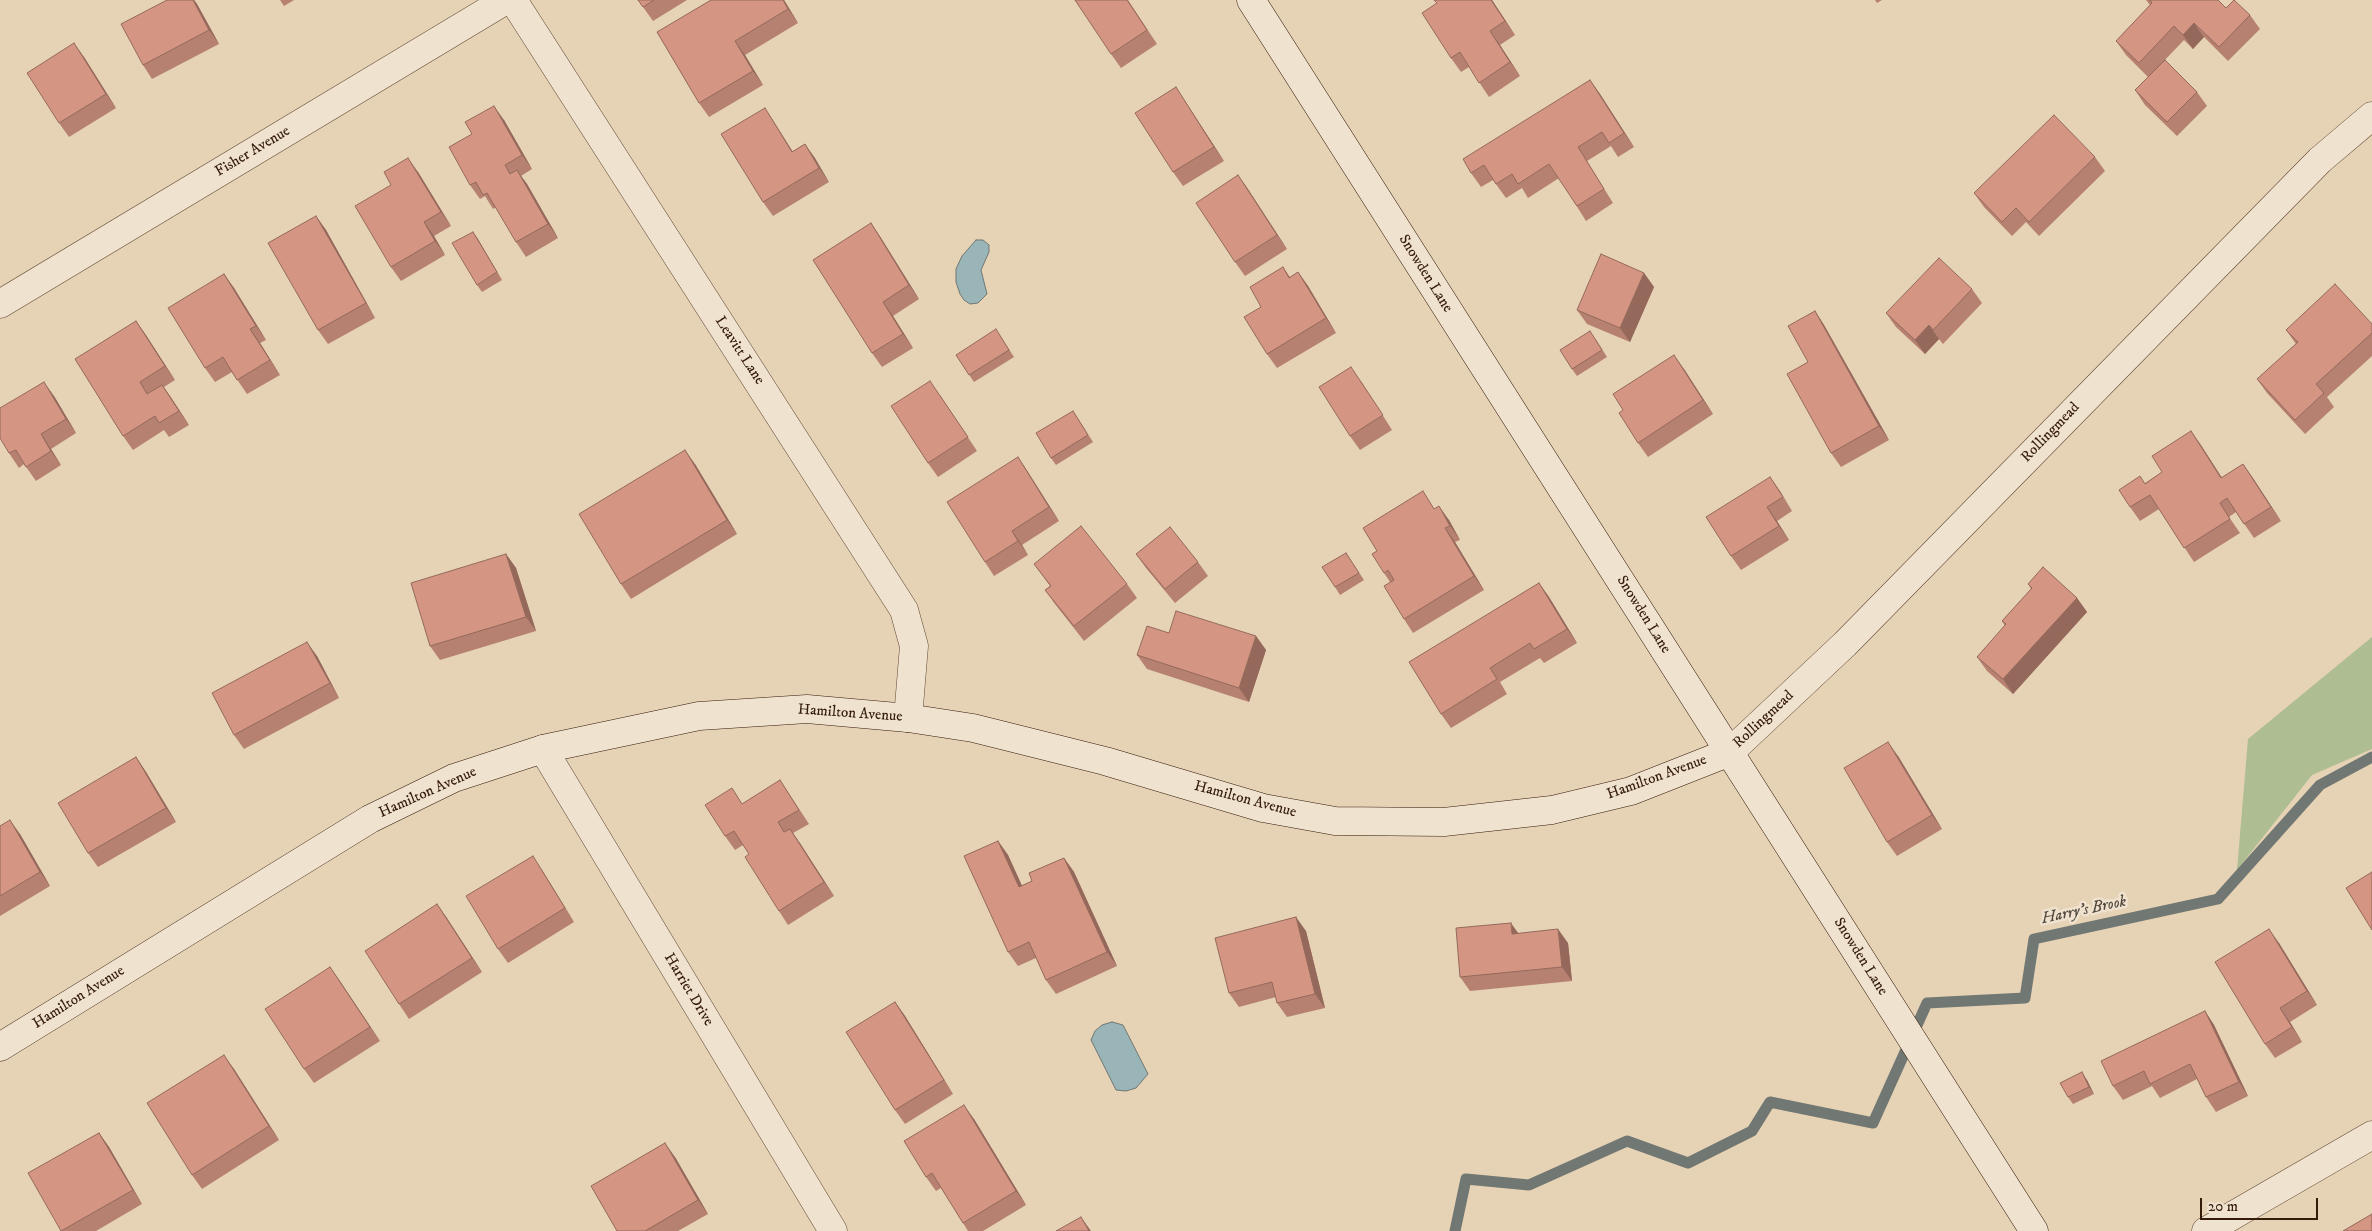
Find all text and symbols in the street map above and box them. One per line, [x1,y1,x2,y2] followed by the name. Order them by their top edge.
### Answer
[212,123,294,181] street label: Fisher Avenue
[1394,232,1456,316] street label: Snowden Lane
[710,313,768,389] street label: Leavitt Lane
[2018,399,2084,467] street label: Rollingmead
[1612,573,1674,657] street label: Snowden Lane
[1730,687,1798,753] street label: Rollingmead
[797,701,903,727] street label: Hamilton Avenue
[1605,752,1709,804] street label: Hamilton Avenue
[376,763,480,823] street label: Hamilton Avenue
[1192,778,1298,822] street label: Hamilton Avenue
[2040,893,2128,929] water label: Harry's Brook
[1829,915,1891,999] street label: Snowden Lane
[659,950,717,1030] street label: Harriet Drive
[30,963,128,1033] street label: Hamilton Avenue
[2202,1188,2320,1220] scale bar
[2208,1197,2238,1216] text: 20 m

